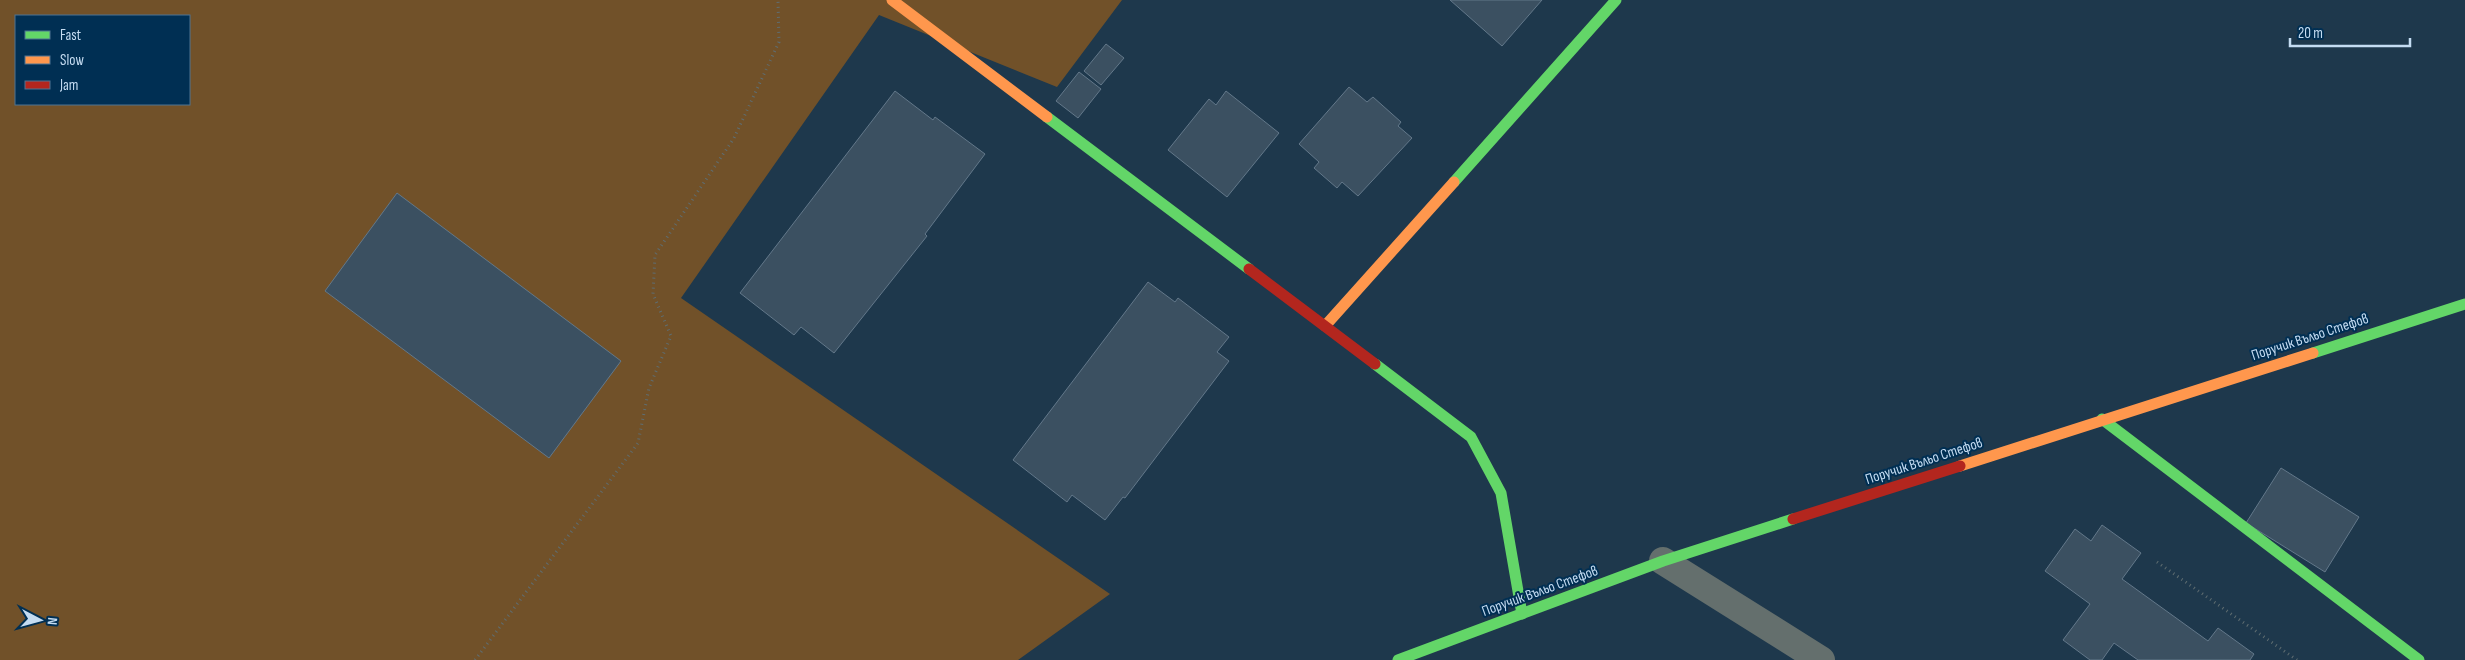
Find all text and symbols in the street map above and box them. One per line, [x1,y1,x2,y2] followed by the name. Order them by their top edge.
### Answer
[15,15,190,105] legend
[2290,15,2410,47] scale bar
[2298,24,2323,43] text: 20 m
[60,26,82,45] text: Fast
[60,51,84,70] text: Slow
[59,76,78,95] text: Jam
[2249,309,2371,365] street label: Поручик Въльо Стефов
[1863,433,1985,489] street label: Поручик Въльо Стефов
[1479,561,1601,621] street label: Поручик Въльо Стефов
[15,595,65,645] north arrow
[44,617,61,626] text: N

